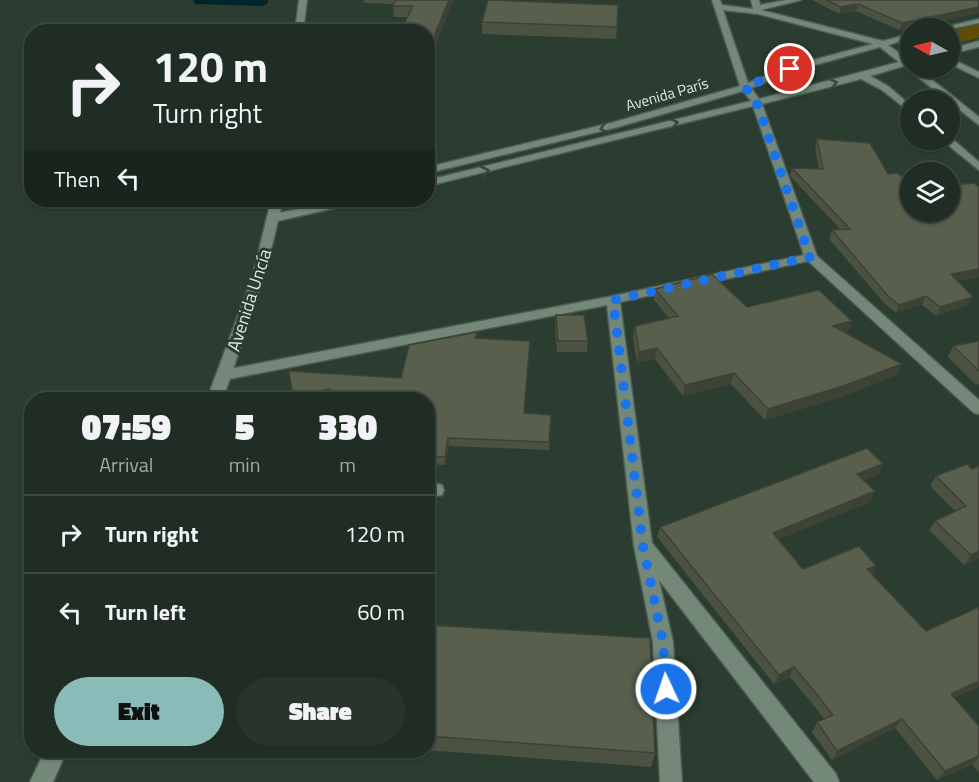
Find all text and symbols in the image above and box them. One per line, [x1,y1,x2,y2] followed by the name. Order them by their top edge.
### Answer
[900,18,960,78] north arrow
[900,18,960,222] map controls
[153,34,268,98] text: 120 m
[764,43,815,94] pin
[54,48,132,126] icon: right
[773,52,806,85] icon: arrive
[623,71,711,117] street label: Avenida París
[828,77,838,90] one-way arrow
[900,90,960,150] button: search
[153,92,262,133] text: Turn right
[668,117,678,130] one-way arrow
[599,120,609,133] one-way arrow
[54,162,100,196] text: Then
[112,162,145,195] icon: left
[900,162,960,222] button: layers
[479,165,489,178] one-way arrow
[220,245,278,355] street label: Avenida Uncía
[82,399,171,454] text: 07:59
[235,399,254,454] text: 5
[318,399,377,454] text: 330
[99,449,153,480] text: Arrival
[229,449,260,480] text: min
[339,449,356,480] text: m
[105,517,199,551] text: Turn right
[345,517,405,551] text: 120 m
[54,518,87,551] icon: right
[105,595,186,629] text: Turn left
[357,595,405,629] text: 60 m
[54,596,87,629] icon: left
[634,657,698,721] position arrow
[54,677,224,746] button: Exit
[236,677,405,746] button: Share

